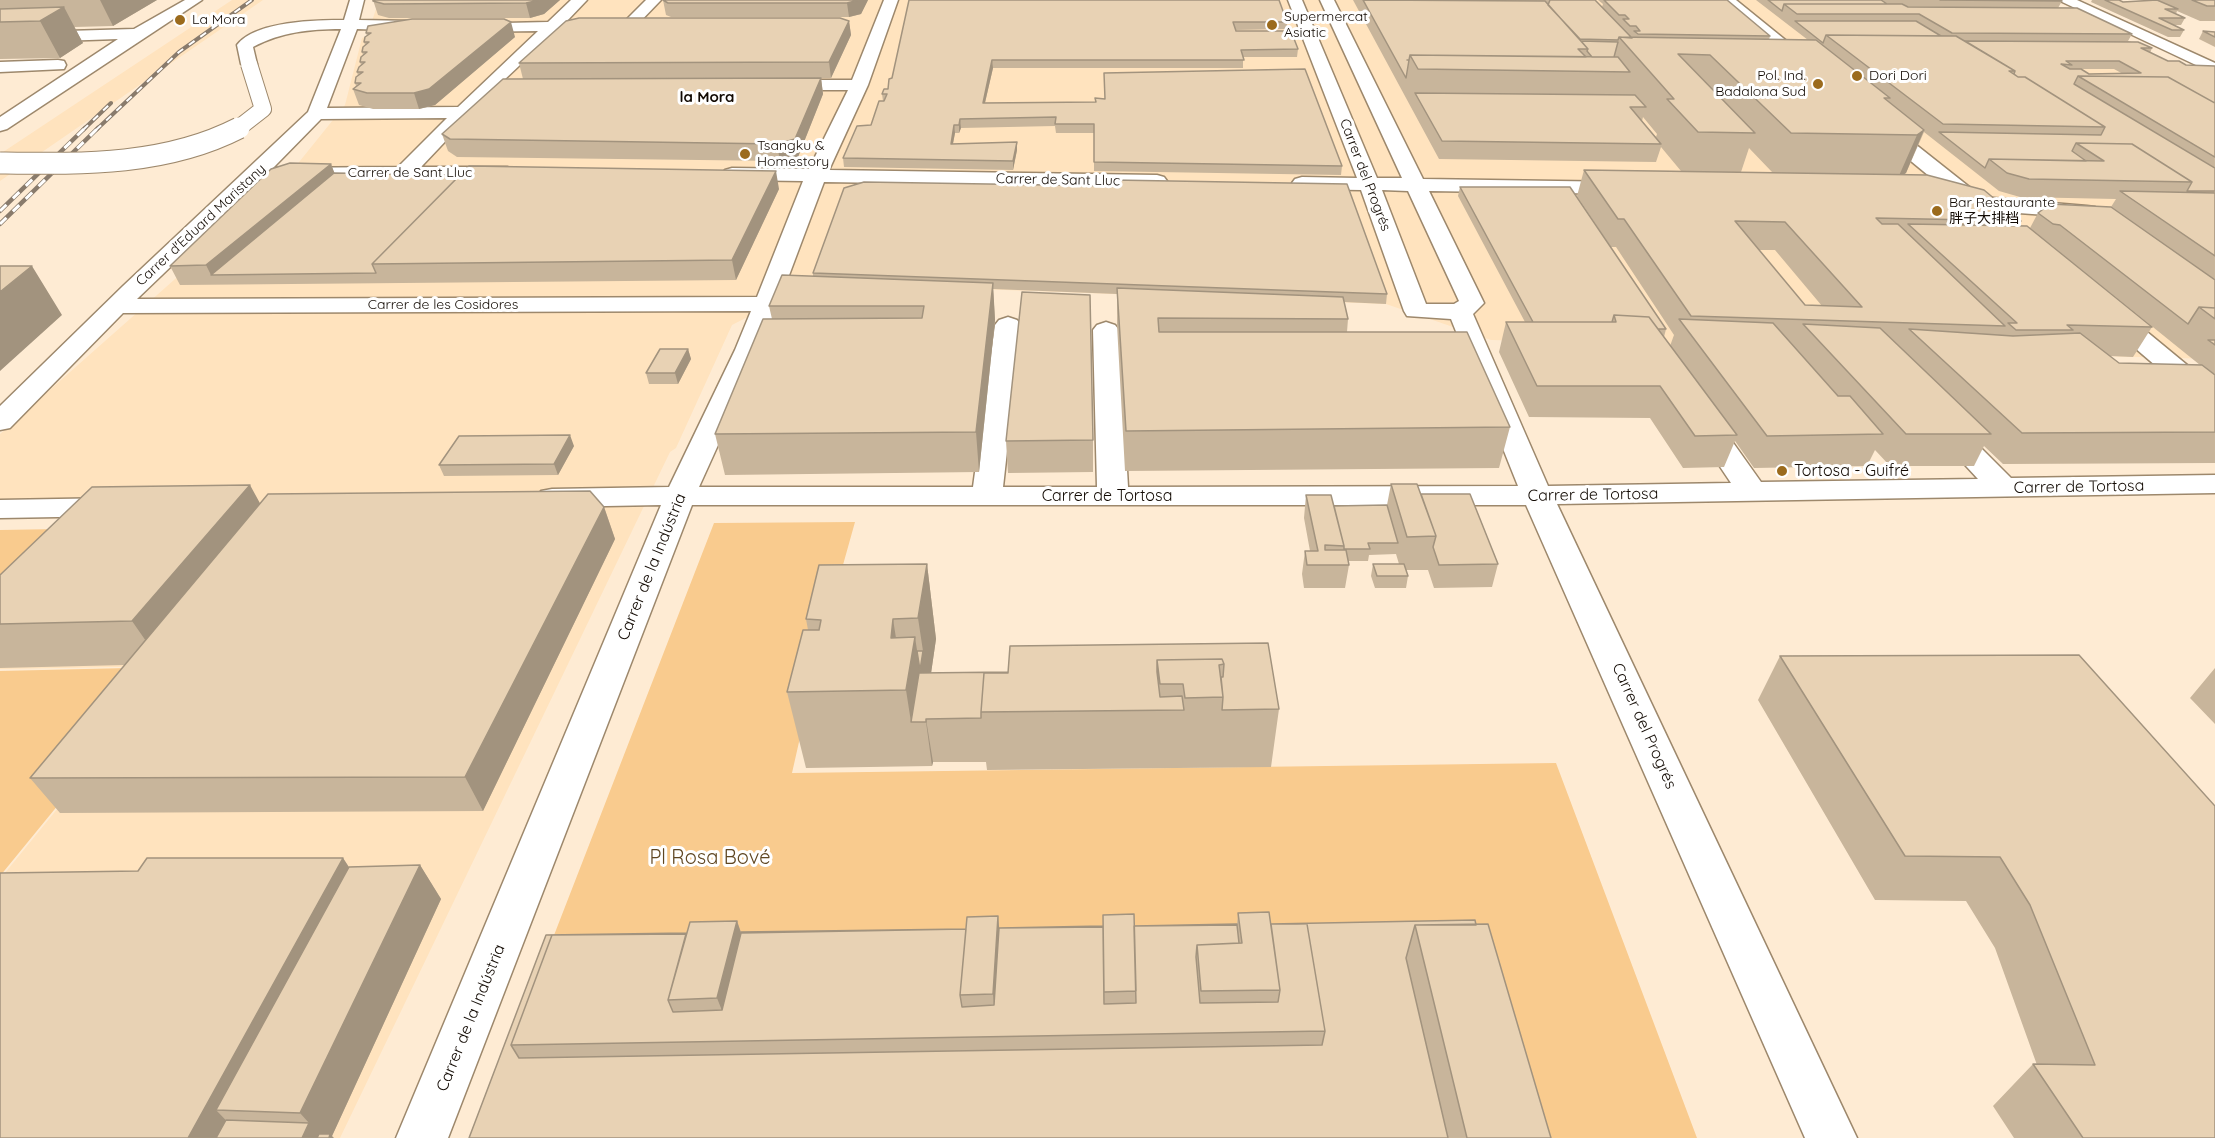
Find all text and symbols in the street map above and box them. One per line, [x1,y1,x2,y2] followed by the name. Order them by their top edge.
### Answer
[1284,9,1368,42] place label: Supermercat Asiatic
[192,12,245,28] place label: La Mora
[173,13,187,27] marker: La Mora
[1265,18,1279,32] marker: Supermercat Asiatic
[1715,68,1806,100] place label: Pol. Ind. Badalona Sud
[1869,68,1927,84] place label: Dori Dori
[1850,69,1864,83] marker: Dori Dori
[1811,77,1825,91] marker: Pol. Ind. Badalona Sud
[679,88,735,106] district label: la Mora
[1336,117,1394,233] street label: Carrer del Progrés
[757,138,829,170] place label: Tsangku & Homestory
[738,147,752,161] marker: Tsangku & Homestory
[133,161,269,289] street label: Carrer d'Eduard Maristany
[348,165,472,181] street label: Carrer de Sant Lluc
[996,171,1120,189] street label: Carrer de Sant Lluc
[1949,195,2055,228] place label: Bar Restaurante 胖子大排档
[1930,204,1944,218] marker: Bar Restaurante 胖子大排档
[368,297,518,313] street label: Carrer de les Cosidores
[1794,461,1909,481] place label: Tortosa - Guifré
[1775,464,1789,478] marker: Tortosa - Guifré
[2013,476,2145,498] street label: Carrer de Tortosa
[1527,484,1659,506] street label: Carrer de Tortosa
[1042,486,1172,506] street label: Carrer de Tortosa
[614,491,690,643] street label: Carrer de la Indústria
[1608,660,1680,792] street label: Carrer del Progrés
[649,846,771,870] park label: Pl Rosa Bové
[433,942,509,1094] street label: Carrer de la Indústria

